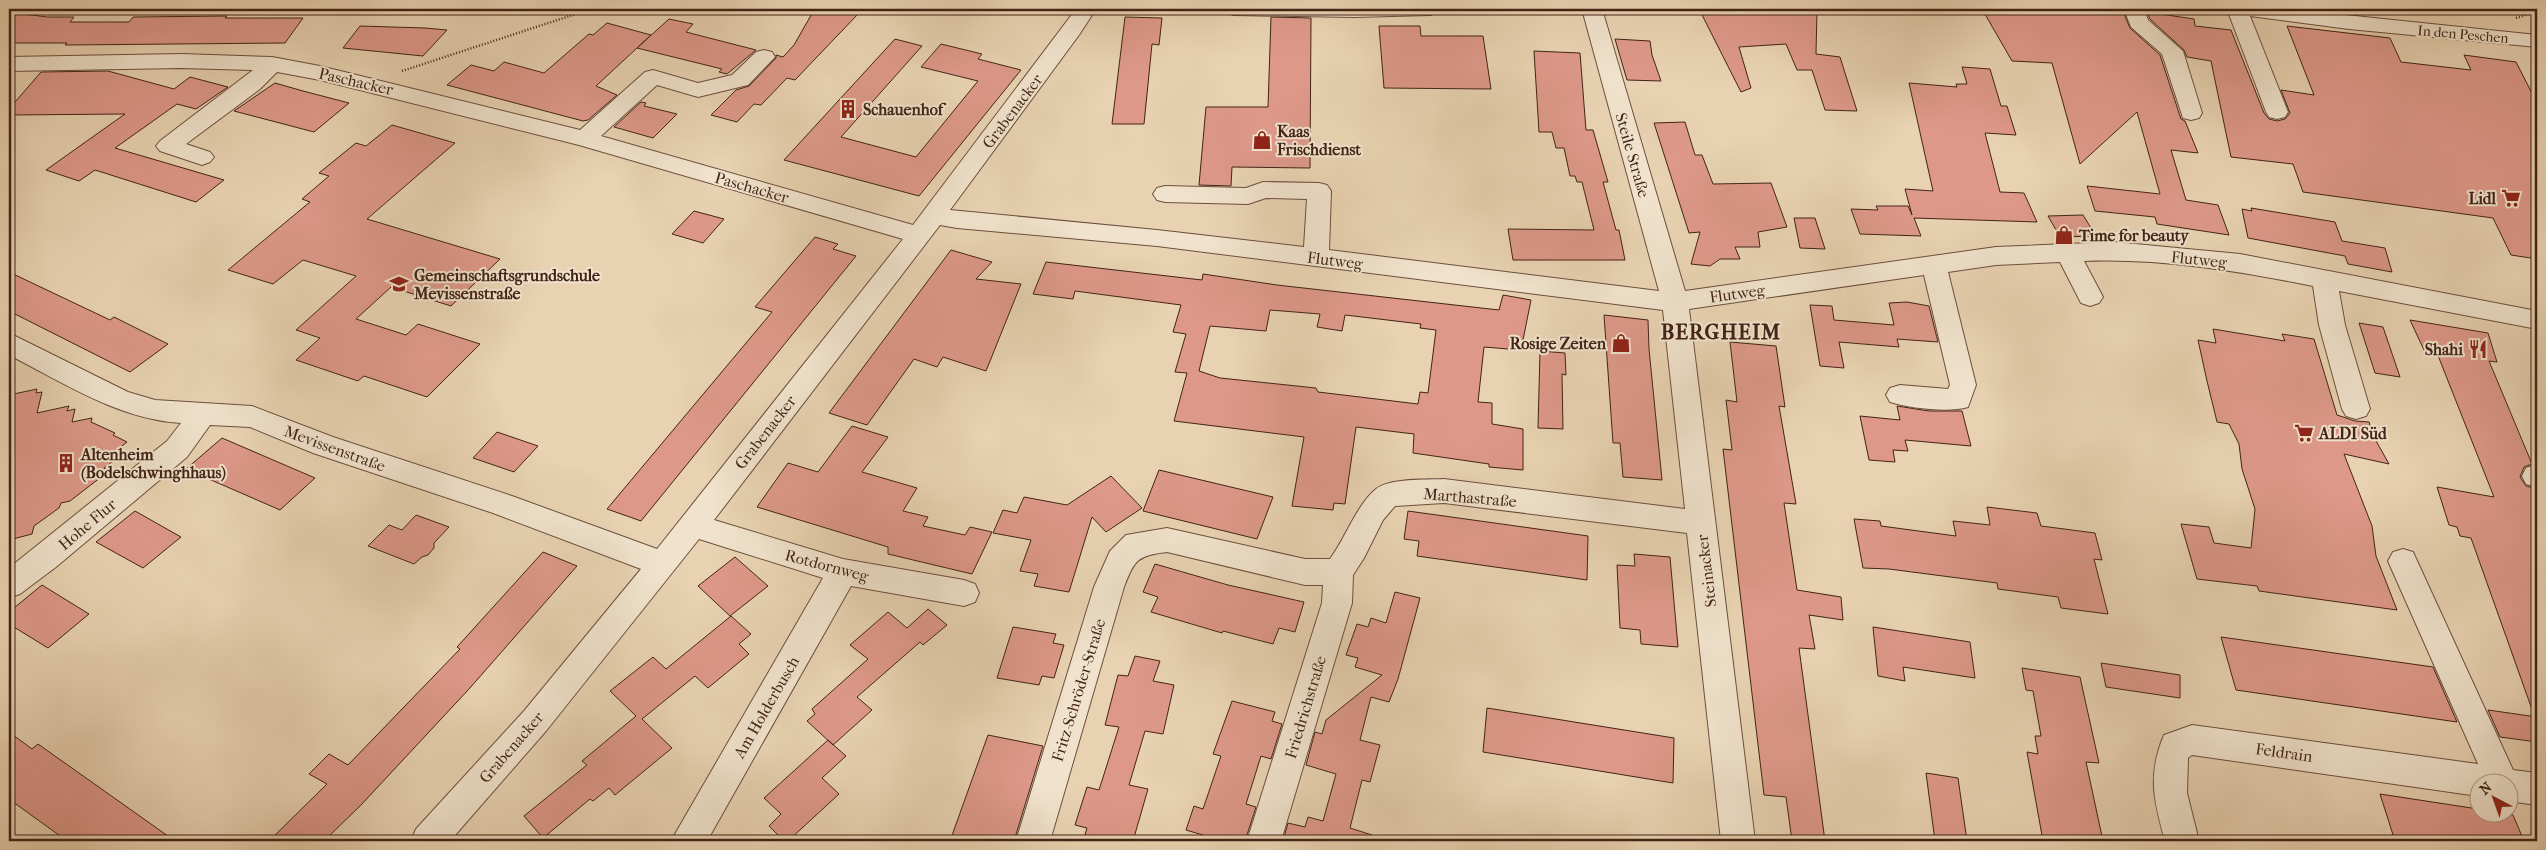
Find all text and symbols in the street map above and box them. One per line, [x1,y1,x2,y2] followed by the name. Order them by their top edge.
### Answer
[2417,22,2509,47] street label: In den Peschen
[317,64,395,99] street label: Paschacker
[978,70,1047,152] street label: Grabenacker
[837,98,859,120] building icon: Schauenhof
[863,100,947,119] place label: Schauenhof
[1611,111,1654,200] street label: Steile Straße
[1276,122,1361,159] place label: Kaas Frischdienst
[1251,129,1273,151] shop icon: Kaas Frischdienst
[713,168,791,207] street label: Paschacker
[2500,187,2522,209] supermarket icon: Lidl
[2469,189,2497,208] place label: Lidl
[2053,224,2075,246] shop icon: Time for beauty
[2078,226,2190,246] place label: Time for beauty
[2170,247,2228,272] street label: Flutweg
[1306,248,1364,273] street label: Flutweg
[413,266,600,303] place label: Gemeinschaftsgrundschule Mevissenstraße
[388,273,410,295] school or university icon: Gemeinschaftsgrundschule Mevissenstraße
[1708,280,1766,307] street label: Flutweg
[1661,320,1781,344] district label: BERGHEIM
[1610,332,1632,354] shop icon: Rosige Zeiten
[1510,334,1607,354] place label: Rosige Zeiten
[2467,338,2489,360] restaurant icon: Shahi
[2425,340,2463,359] place label: Shahi
[731,392,800,473] street label: Grabenacker
[282,421,388,476] street label: Mevissenstraße
[2293,422,2315,444] supermarket icon: ALDI Süd
[2318,424,2388,443] place label: ALDI Süd
[80,445,226,483] place label: Altenheim (Bodelschwinghhaus)
[55,452,77,474] building icon: Altenheim (Bodelschwinghhaus)
[1423,484,1517,511] street label: Marthastraße
[55,495,120,554] street label: Hohe Flur
[1693,533,1720,608] street label: Steinacker
[783,545,871,586] street label: Rotdornweg
[1048,616,1109,764] street label: Fritz-Schröder-Straße
[729,653,803,762] street label: Am Holderbusch
[1281,653,1330,761] street label: Friedrichstraße
[475,708,548,787] street label: Grabenacker
[2254,739,2314,766] street label: Feldrain
[2468,772,2518,822] north arrow
[2476,778,2496,798] text: N

